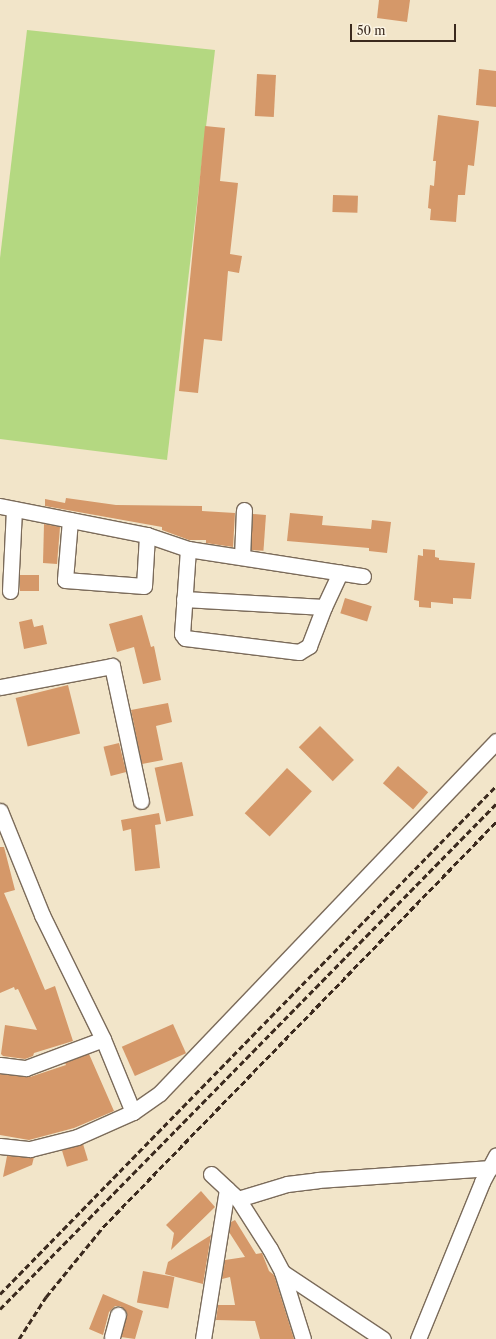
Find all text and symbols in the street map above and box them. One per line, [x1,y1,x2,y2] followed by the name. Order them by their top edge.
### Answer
[352,16,458,42] scale bar
[357,23,386,38] text: 50 m

